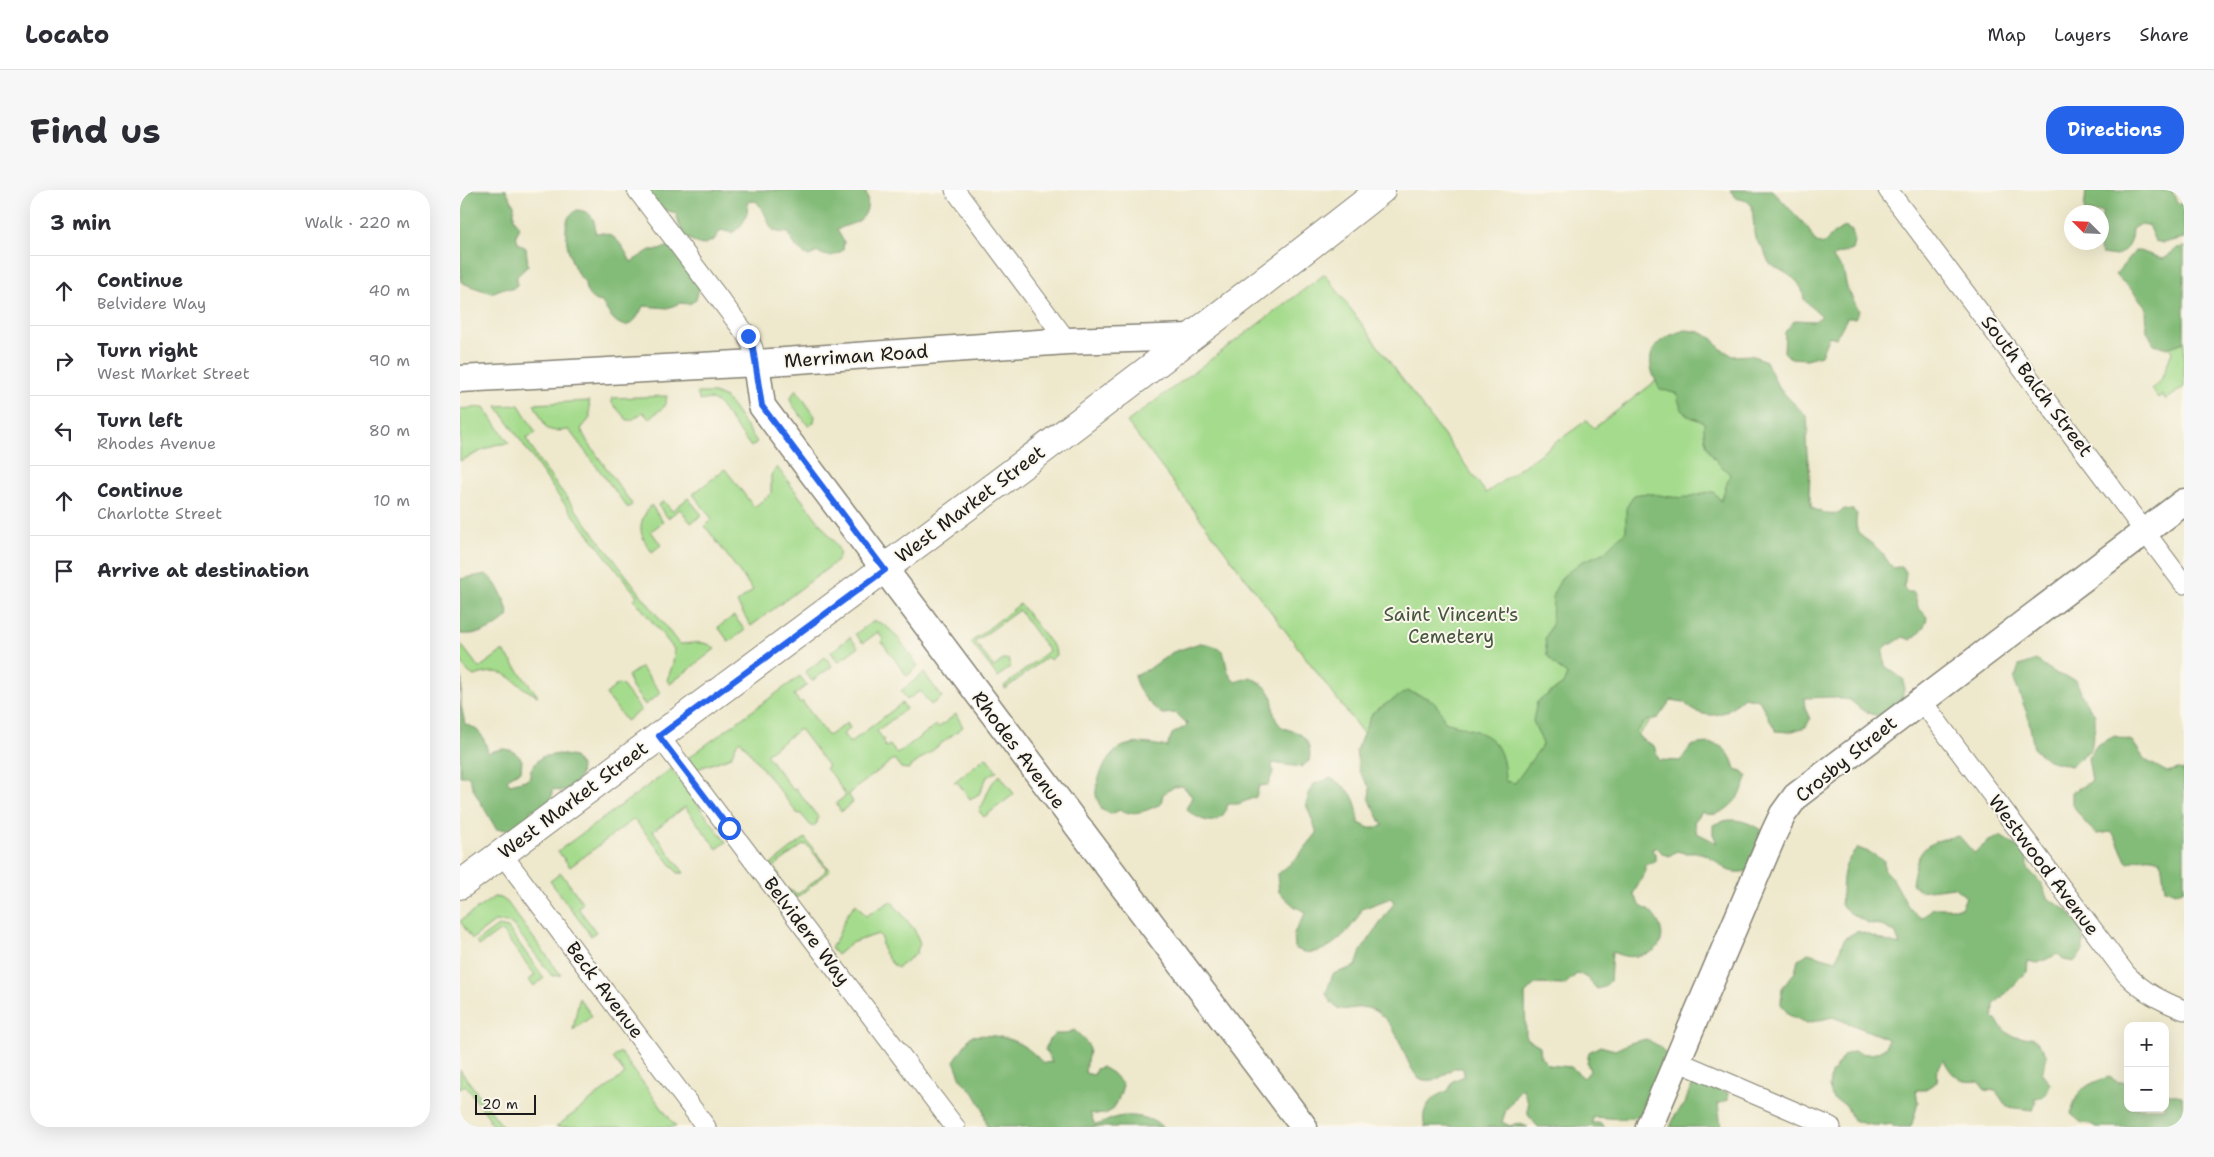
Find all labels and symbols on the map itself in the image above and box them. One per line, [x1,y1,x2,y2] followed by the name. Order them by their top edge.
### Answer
[2064,205,2109,250] north arrow
[1976,310,2098,462] street label: South Balch Street
[737,325,760,348] route end
[783,338,929,374] street label: Merriman Road
[890,439,1050,569] street label: West Market Street
[1383,602,1519,649] park label: Saint Vincent's Cemetery
[966,686,1072,814] street label: Rhodes Avenue
[1790,710,1902,808] street label: Crosby Street
[493,735,653,865] street label: West Market Street
[1983,790,2105,940] street label: Westwood Avenue
[718,817,741,840] route start
[758,872,856,990] street label: Belvidere Way
[560,936,650,1044] street label: Beck Avenue
[475,1092,536,1115] scale bar

